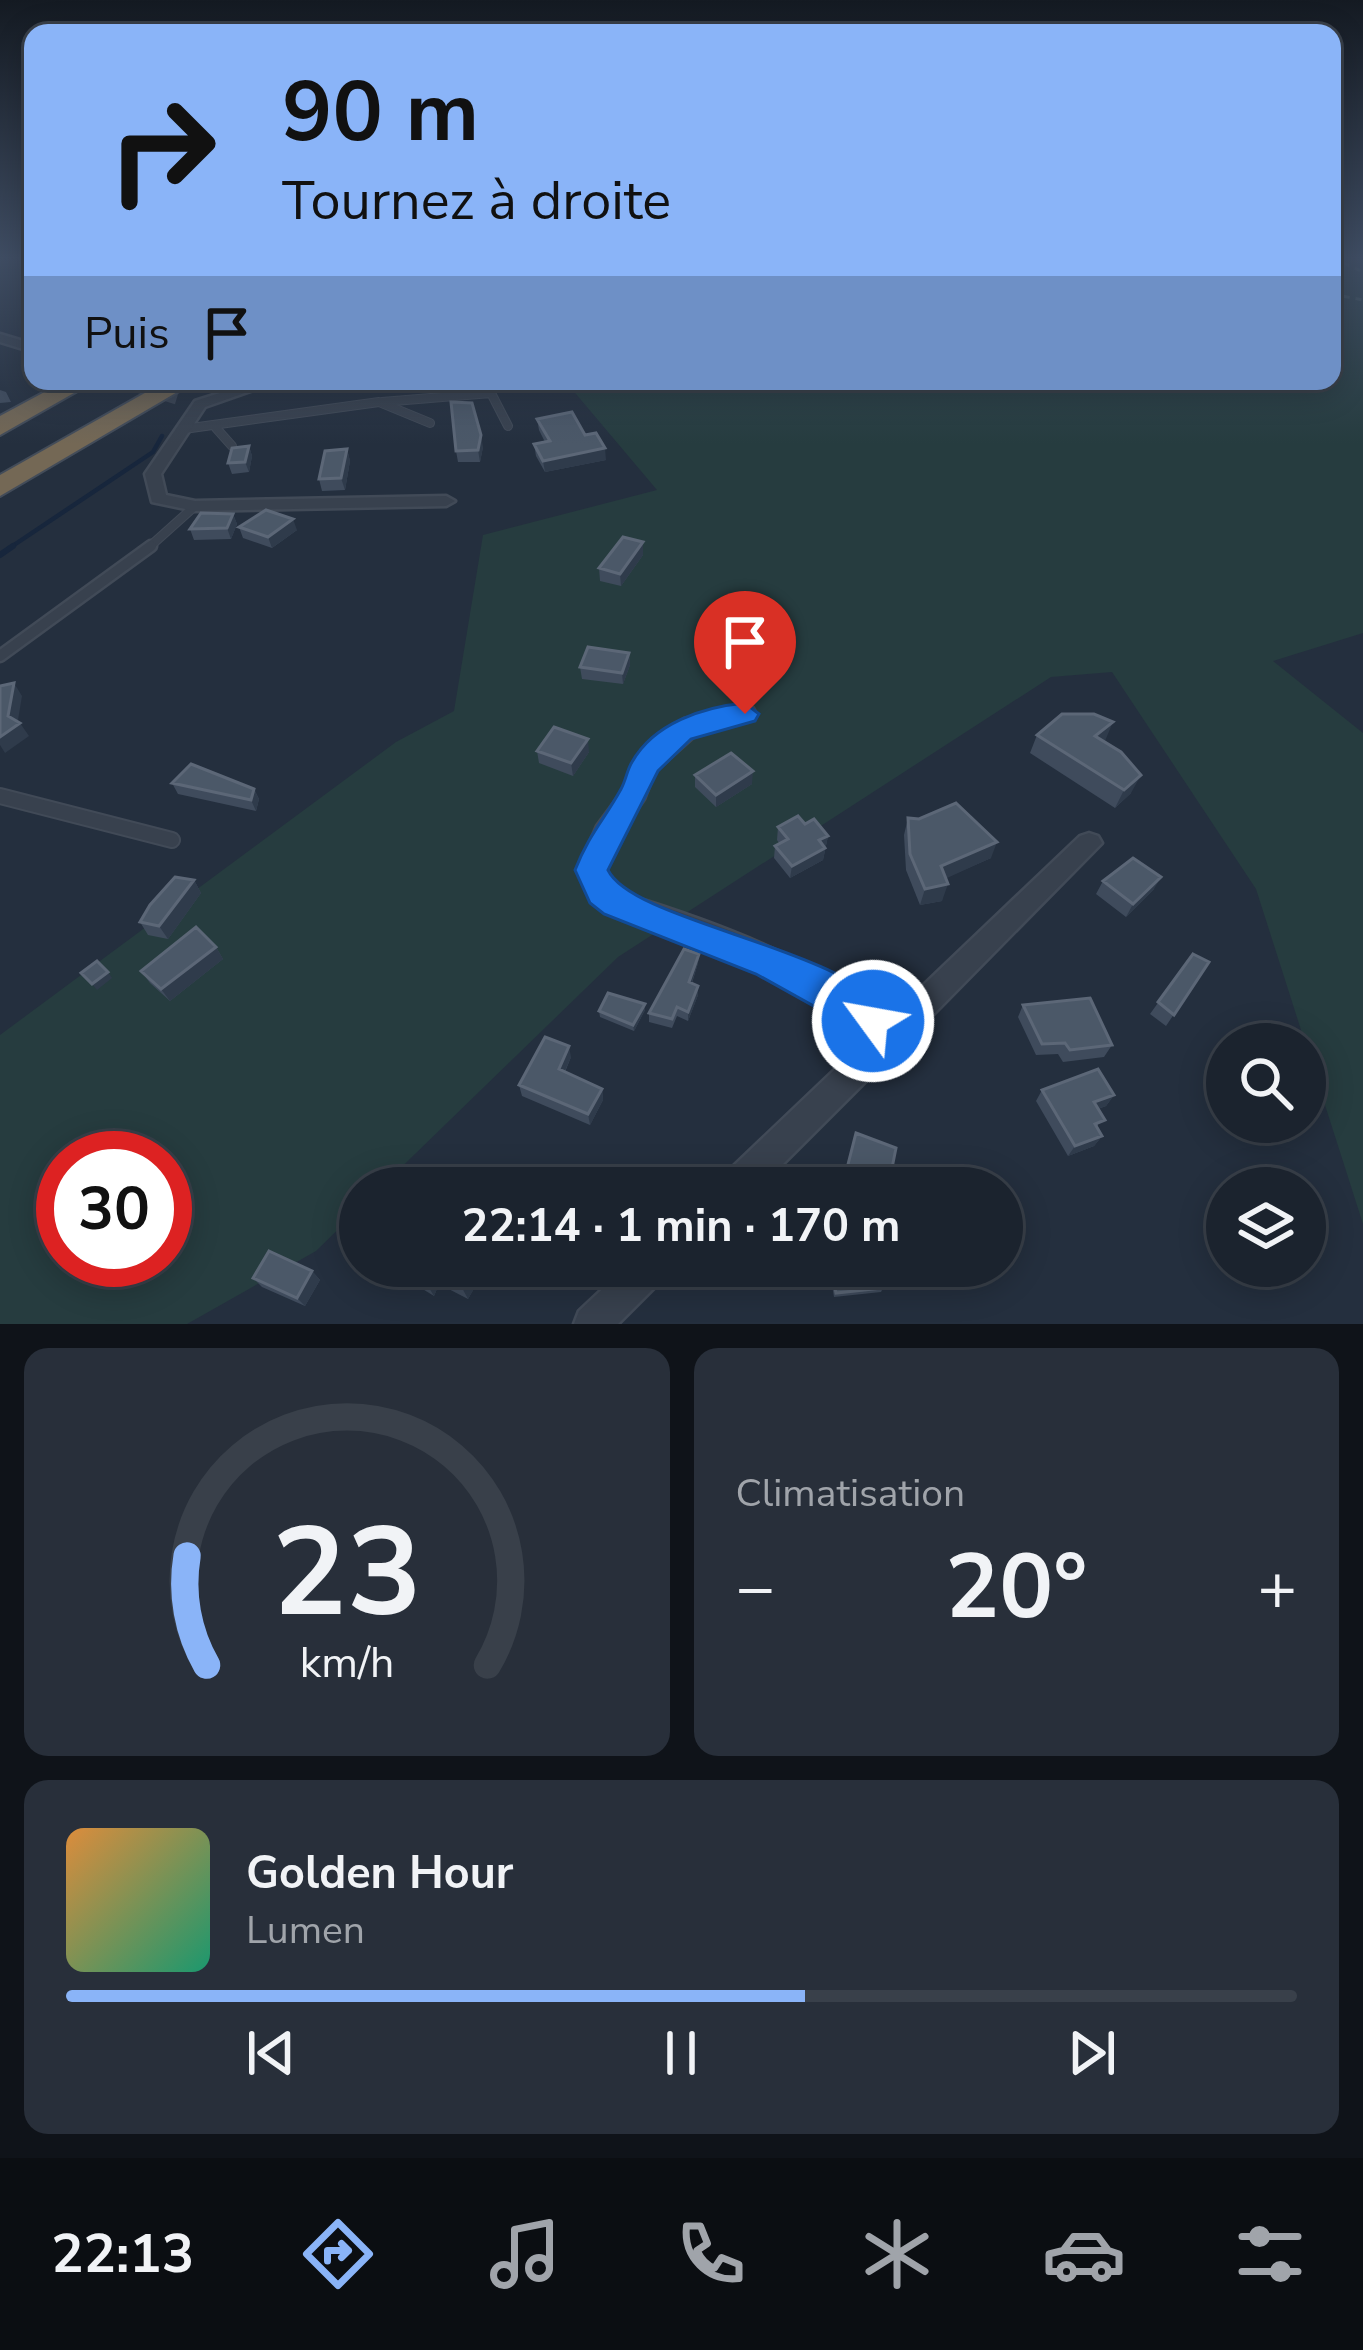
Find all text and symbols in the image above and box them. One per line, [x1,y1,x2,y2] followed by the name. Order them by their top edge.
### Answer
[282,55,479,170] text: 90 m
[84,72,240,228] icon: right
[282,164,671,238] text: Tournez à droite
[194,300,260,366] icon: arrive
[84,303,170,364] text: Puis
[694,591,796,714] pin
[712,609,778,675] icon: arrive
[810,958,936,1084] position arrow
[1206,1023,1326,1287] map controls
[1206,1023,1326,1143] button: search
[36,1131,192,1287] speed limit sign: 30
[1206,1167,1326,1287] button: layers
[461,1196,901,1257] text: 22:14 · 1 min · 170 m
[736,1467,965,1520] text: Climatisation
[272,1488,422,1658] text: 23
[945,1526,1087,1649] text: 20°
[736,1543,775,1633] text: −
[1257,1543,1297,1633] text: +
[299,1634,394,1692] text: km/h
[246,1843,513,1904] text: Golden Hour
[246,1904,365,1957] text: Lumen
[238,2020,304,2086] icon: previous
[648,2020,714,2086] icon: pause
[1059,2020,1125,2086] icon: next
[296,2212,380,2296] icon: directions
[483,2212,567,2296] icon: music
[669,2212,753,2296] icon: phone
[855,2212,939,2296] icon: climate
[1042,2212,1126,2296] icon: car
[1228,2212,1312,2296] icon: filters
[51,2217,194,2291] text: 22:13

